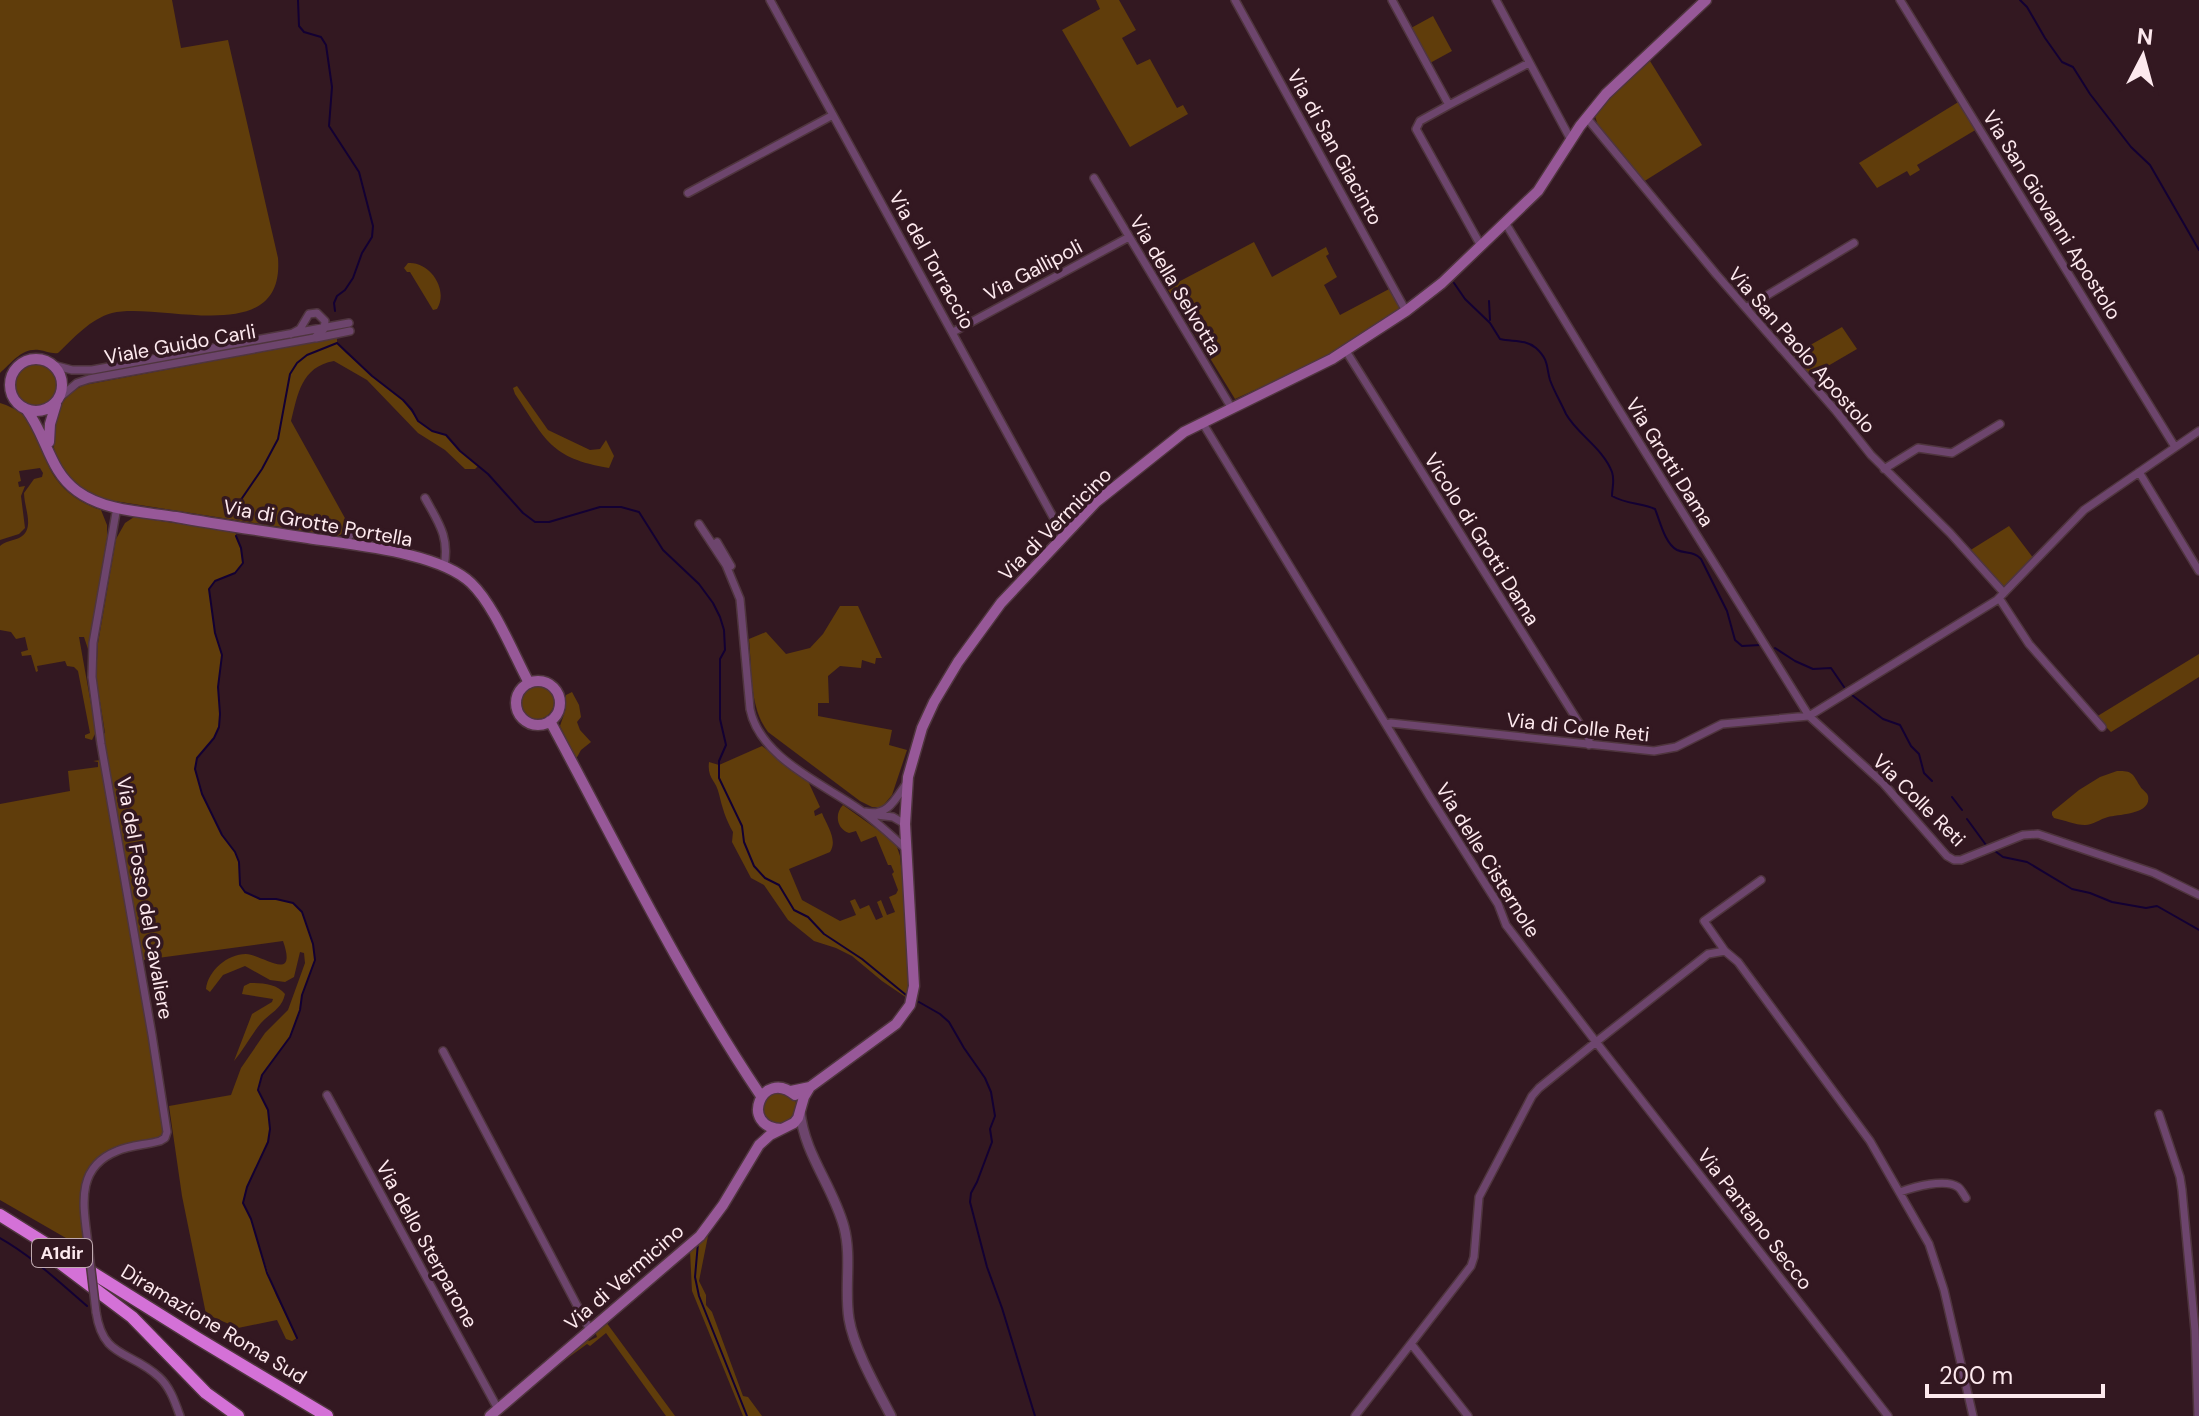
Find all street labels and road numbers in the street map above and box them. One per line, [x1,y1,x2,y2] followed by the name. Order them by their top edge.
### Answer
[1281,64,1389,230] street label: Via di San Giacinto
[1977,106,2127,324] street label: Via San Giovanni Apostolo
[883,186,981,334] street label: Via del Torraccio
[1124,210,1228,360] street label: Via della Selvotta
[979,233,1087,307] street label: Via Gallipoli
[1723,261,1881,439] street label: Via San Paolo Apostolo
[102,318,258,370] street label: Viale Guido Carli
[1620,393,1720,531] street label: Via Grotti Dama
[1418,448,1546,630] street label: Vicolo di Grotti Dama
[993,462,1117,586] street label: Via di Vermicino
[221,494,415,552] street label: Via di Grotte Portella
[1505,707,1651,747] street label: Via di Colle Reti
[1867,748,1971,852] street label: Via Colle Reti
[111,775,179,1021] street label: Via del Fosso del Cavaliere
[1430,778,1546,942] street label: Via delle Cisternole
[1692,1143,1818,1295] street label: Via Pantano Secco
[370,1156,484,1332] street label: Via dello Sterparone
[559,1218,689,1336] street label: Via di Vermicino
[32,1239,92,1267] road number: A1dir
[116,1258,312,1390] street label: Diramazione Roma Sud

